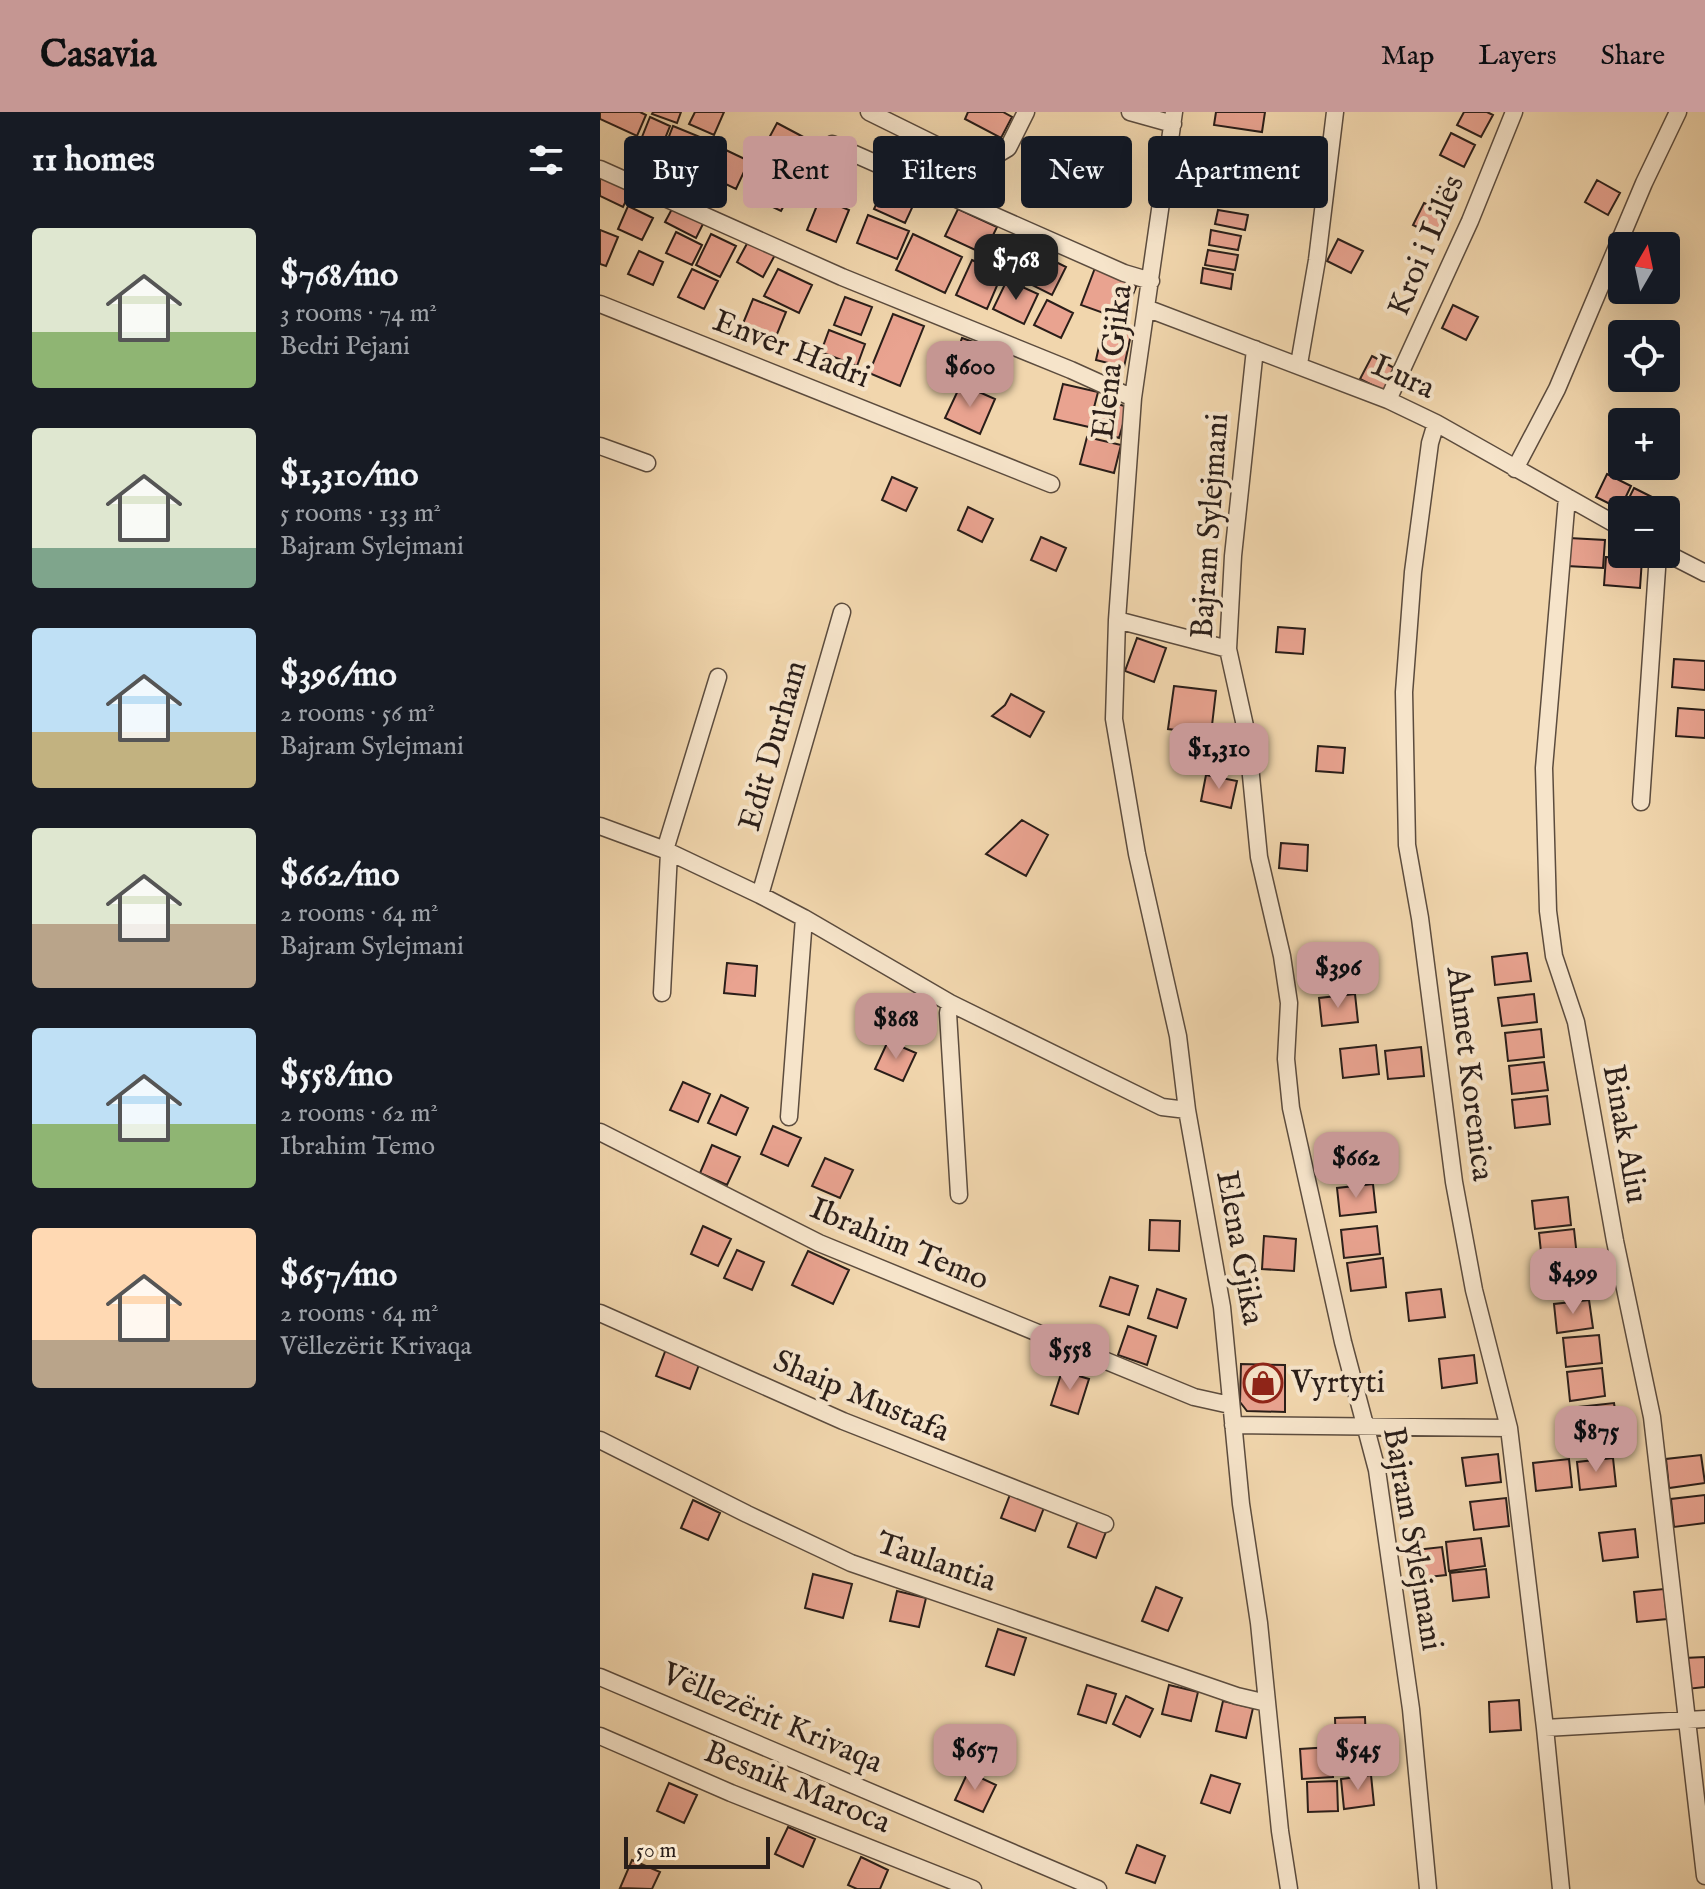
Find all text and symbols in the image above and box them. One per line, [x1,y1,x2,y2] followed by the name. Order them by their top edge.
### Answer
[40,32,156,80] text: Casavia
[1381,39,1434,74] text: Map
[1478,39,1557,74] text: Layers
[1601,39,1665,74] text: Share
[624,136,727,208] chip: Buy
[743,136,857,208] chip: Rent
[873,136,1005,208] chip: Filters
[1021,136,1132,208] chip: New
[1148,136,1328,208] chip: Apartment
[524,138,568,182] icon: filters
[32,139,155,182] text: 11 homes
[1379,169,1475,323] street label: Kroi i Lilës
[1608,232,1680,304] north arrow
[1608,232,1680,568] map controls
[969,234,1063,302] pin: $768
[992,243,1040,276] text: $768
[280,254,398,297] text: $768/mo
[96,260,192,356] icon: home
[1083,282,1143,442] street label: Elena Gjika
[280,297,437,330] text: 3 rooms · 74 m²
[707,301,875,399] street label: Enver Hadri
[1608,320,1680,392] button: locate
[280,330,410,363] text: Bedri Pejani
[923,341,1017,409] pin: $600
[1365,346,1441,410] street label: Lura
[945,350,995,383] text: $600
[1608,408,1680,480] button: +
[1183,412,1239,640] street label: Bajram Sylejmani
[280,454,419,497] text: $1,310/mo
[96,460,192,556] icon: home
[1608,496,1680,568] button: −
[280,497,441,530] text: 5 rooms · 133 m²
[280,530,464,563] text: Bajram Sylejmani
[280,654,397,697] text: $396/mo
[730,656,818,836] street label: Edit Durham
[96,660,192,756] icon: home
[280,697,435,730] text: 2 rooms · 56 m²
[1154,723,1284,791] pin: $1,310
[280,730,464,763] text: Bajram Sylejmani
[1187,732,1251,765] text: $1,310
[280,854,400,897] text: $662/mo
[96,860,192,956] icon: home
[280,897,439,930] text: 2 rooms · 64 m²
[280,930,464,963] text: Bajram Sylejmani
[1291,942,1385,1010] pin: $396
[1315,951,1361,984] text: $396
[1435,964,1503,1184] street label: Ahmet Korenica
[849,993,943,1061] pin: $868
[873,1002,919,1035] text: $868
[280,1054,393,1097] text: $558/mo
[96,1060,192,1156] icon: home
[1592,1061,1656,1207] street label: Binak Aliu
[280,1097,438,1130] text: 2 rooms · 62 m²
[280,1130,435,1163] text: Ibrahim Temo
[1309,1132,1403,1200] pin: $662
[1332,1141,1380,1174] text: $662
[1205,1168,1273,1328] street label: Elena Gjika
[803,1189,995,1301] street label: Ibrahim Temo
[1526,1248,1620,1316] pin: $499
[280,1254,397,1297] text: $657/mo
[1548,1257,1598,1290] text: $499
[96,1260,192,1356] icon: home
[280,1297,439,1330] text: 2 rooms · 64 m²
[1023,1324,1117,1392] pin: $558
[280,1330,472,1363] text: Vëllezërit Krivaqa
[1048,1333,1092,1366] text: $558
[767,1341,956,1453] street label: Shaip Mustafa
[1242,1362,1284,1404] shop icon: Vyrtyti
[1290,1363,1385,1404] place label: Vyrtyti
[1549,1406,1643,1474] pin: $875
[1573,1415,1619,1448] text: $875
[1372,1424,1452,1654] street label: Bajram Sylejmani
[871,1523,1002,1603] street label: Taulantia
[654,1654,889,1784] street label: Vëllezërit Krivaqa
[928,1724,1022,1792] pin: $657
[1311,1724,1405,1792] pin: $545
[698,1732,896,1844] street label: Besnik Maroca
[952,1733,998,1766] text: $657
[1335,1733,1381,1766] text: $545
[624,1833,770,1869] scale bar
[636,1837,677,1865] text: 50 m

